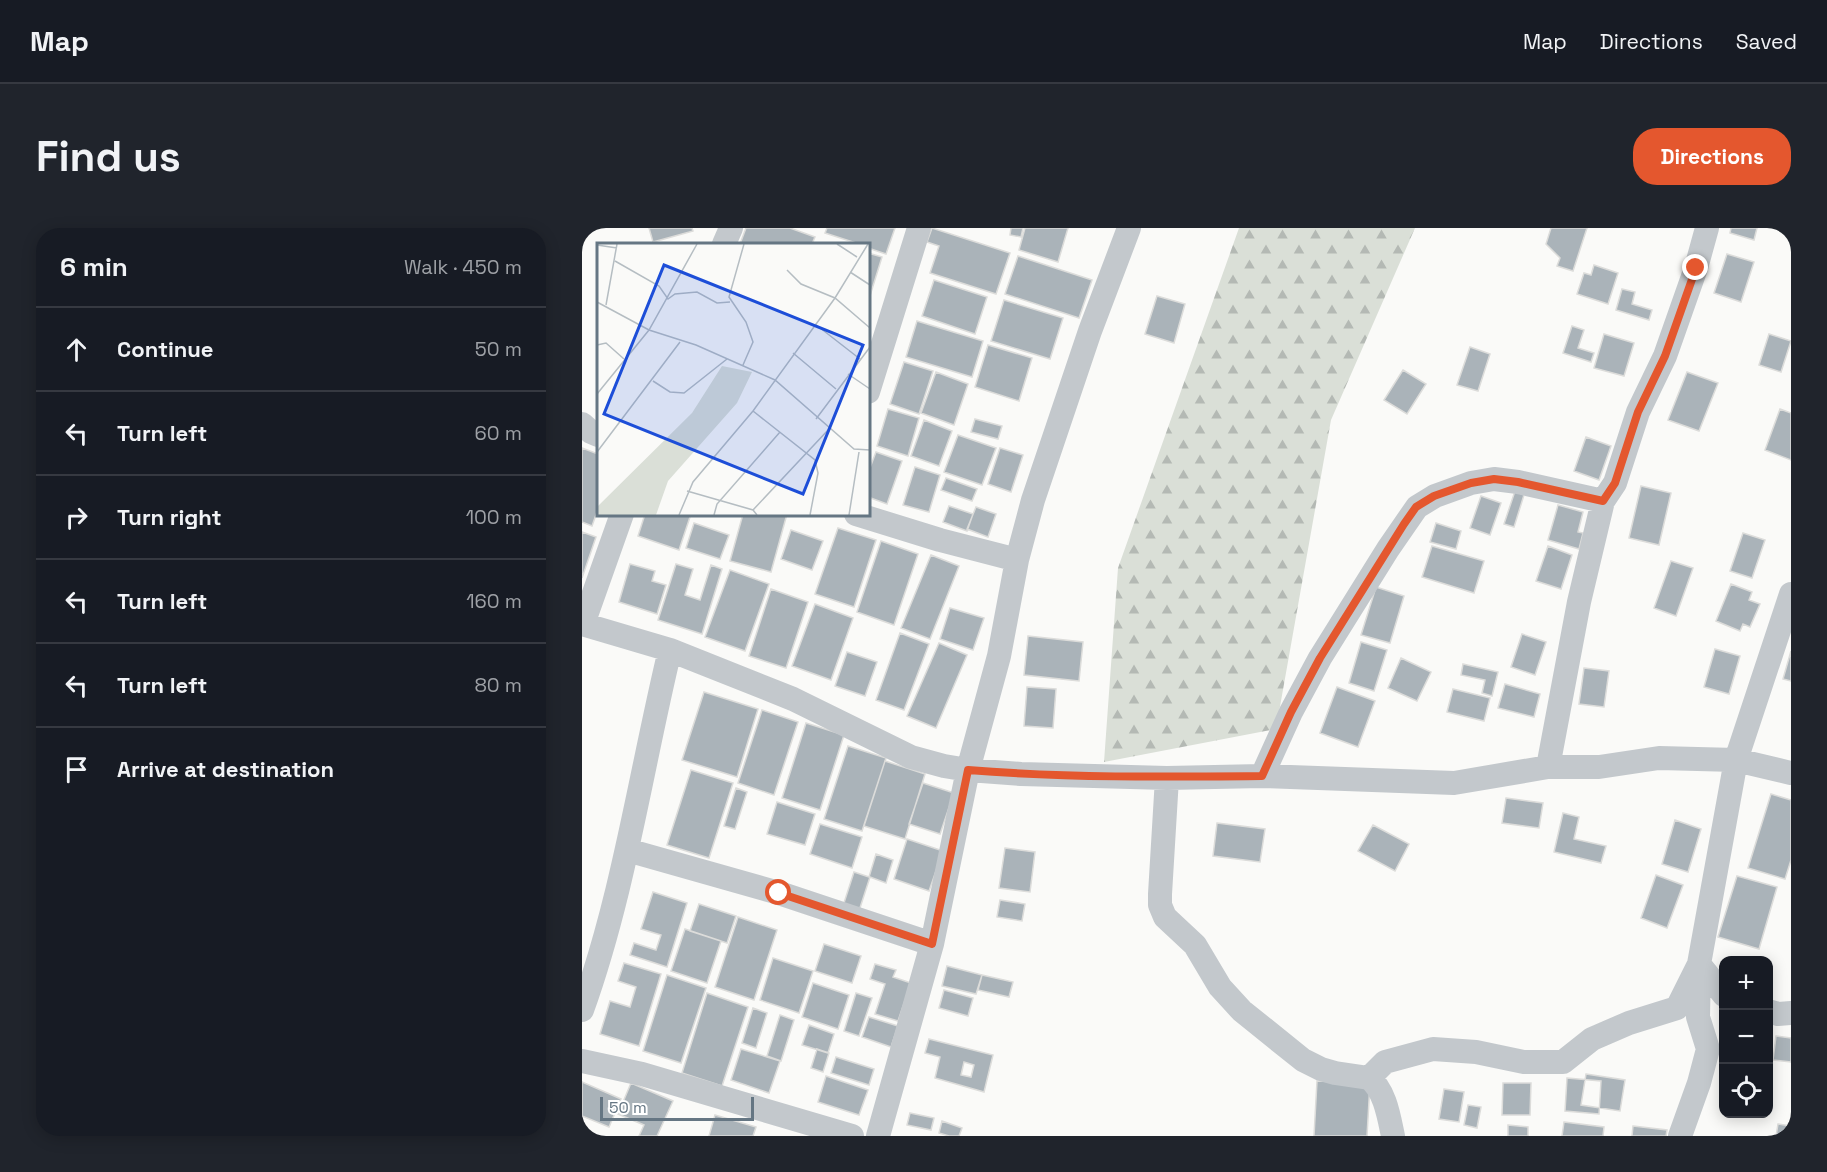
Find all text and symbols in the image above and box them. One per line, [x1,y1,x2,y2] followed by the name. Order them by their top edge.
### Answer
[30,23,89,59] text: Map
[1523,28,1567,55] text: Map
[1600,28,1703,55] text: Directions
[1736,28,1797,55] text: Saved
[1633,128,1791,185] button: Directions
[36,130,181,183] text: Find us
[597,243,870,516] inset map
[60,250,128,284] text: 6 min
[404,254,522,280] text: Walk · 450 m
[1682,254,1708,280] route end
[60,333,93,366] icon: ahead
[117,335,213,363] text: Continue
[475,336,522,362] text: 50 m
[60,417,93,450] icon: left
[117,419,207,447] text: Turn left
[475,420,522,446] text: 60 m
[60,501,93,534] icon: right
[117,503,222,531] text: Turn right
[466,504,522,530] text: 100 m
[60,585,93,618] icon: left
[117,587,207,615] text: Turn left
[466,588,522,614] text: 160 m
[60,669,93,702] icon: left
[117,671,207,699] text: Turn left
[474,672,522,698] text: 80 m
[60,753,93,786] icon: arrive
[117,755,334,783] text: Arrive at destination
[765,879,791,905] route start
[1719,956,1773,1118] map controls
[1719,956,1773,1010] button: +
[1719,1010,1773,1064] button: −
[1719,1064,1773,1118] button: locate
[600,1094,754,1122] scale bar
[609,1097,647,1118] text: 50 m

